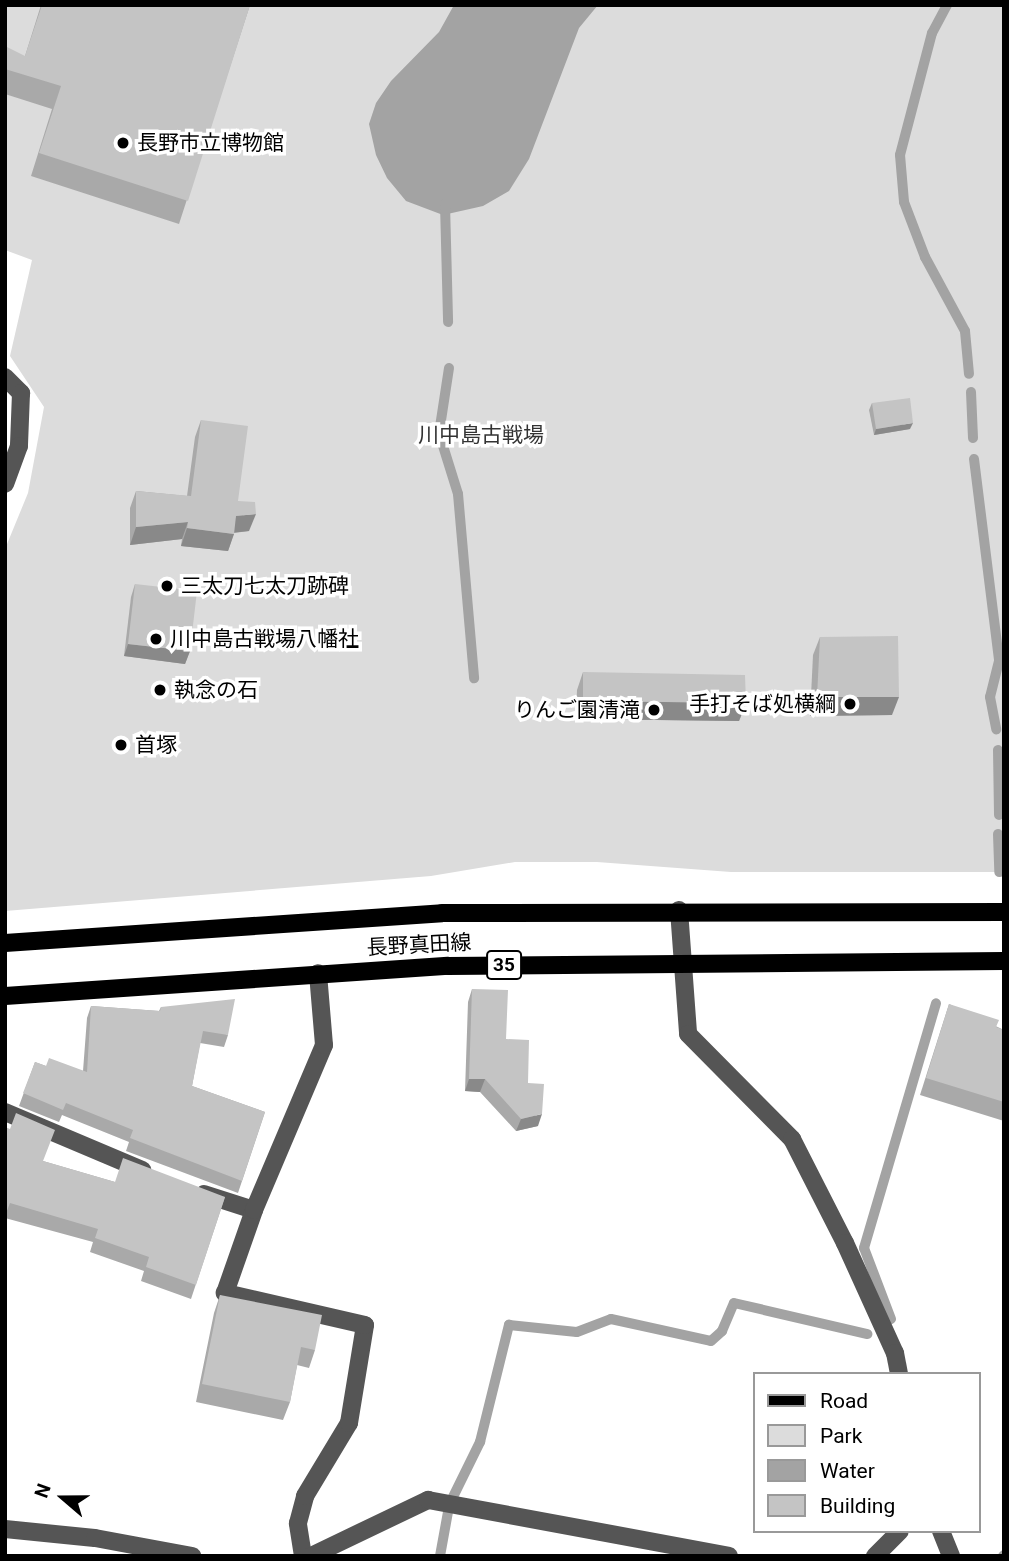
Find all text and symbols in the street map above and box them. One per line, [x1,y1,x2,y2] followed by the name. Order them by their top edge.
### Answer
[137,130,284,156] place label: 長野市立博物館
[115,135,131,151] marker: 長野市立博物館
[418,422,544,448] park label: 川中島古戦場
[181,573,349,599] place label: 三太刀七太刀跡碑
[159,578,175,594] marker: 三太刀七太刀跡碑
[170,626,359,652] place label: 川中島古戦場八幡社
[148,631,164,647] marker: 川中島古戦場八幡社
[174,677,258,703] place label: 執念の石
[152,682,168,698] marker: 執念の石
[689,691,836,717] place label: 手打そば処横綱
[842,696,858,712] marker: 手打そば処横綱
[514,697,640,723] place label: りんご園清滝
[646,702,662,718] marker: りんご園清滝
[135,732,177,758] place label: 首塚
[113,737,129,753] marker: 首塚
[366,930,472,960] street label: 長野真田線
[485,950,523,981] road number: 35
[754,1372,981,1533] legend
[820,1389,868,1413] text: Road
[820,1424,862,1448] text: Park
[820,1459,875,1483] text: Water
[28,1463,98,1533] north arrow
[30,1480,56,1501] text: N
[820,1494,895,1518] text: Building

